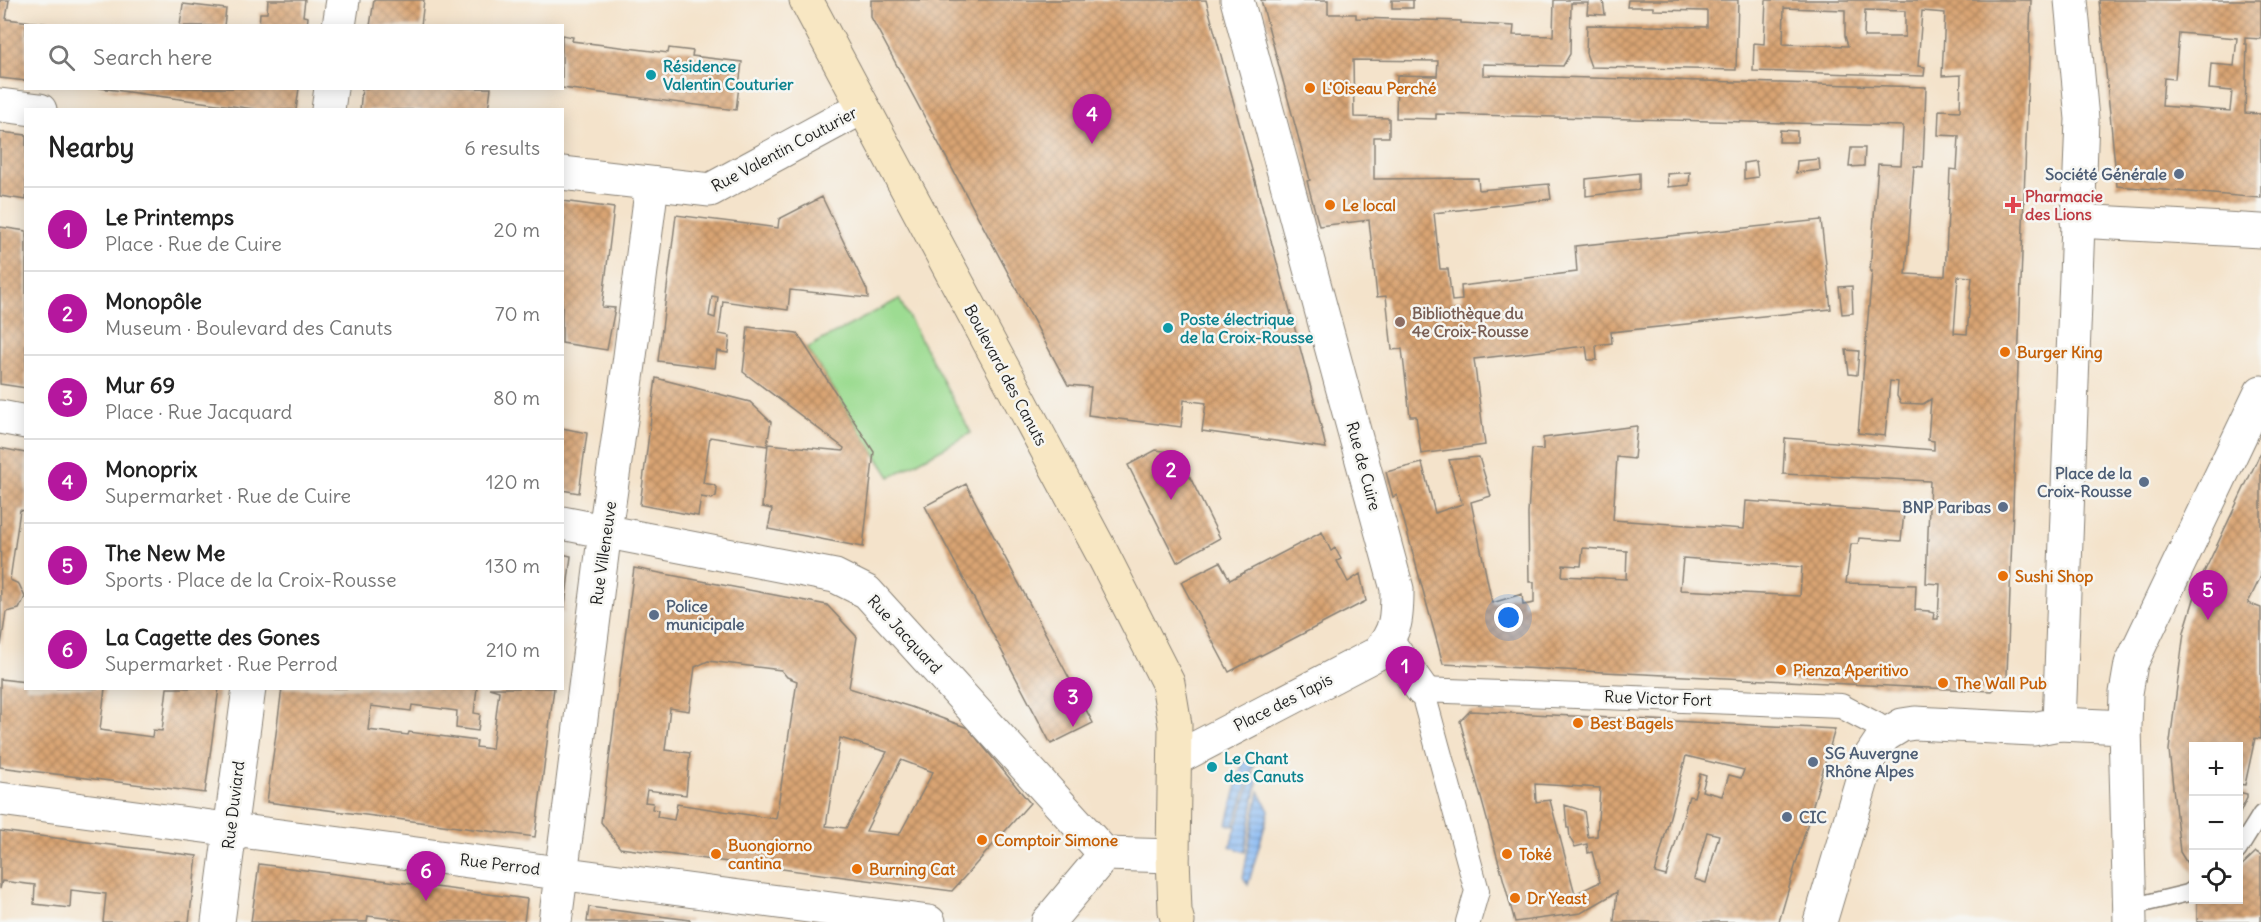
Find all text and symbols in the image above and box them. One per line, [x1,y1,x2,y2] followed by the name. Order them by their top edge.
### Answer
[24,24,564,90] search box
[45,41,78,74] icon: search
[93,43,212,71] text: Search here
[663,56,794,94] place label: Résidence Valentin Couturier
[644,68,658,82] marker: Résidence Valentin Couturier
[1322,78,1437,98] place label: L'Oiseau Perché
[1303,81,1317,95] marker: L'Oiseau Perché
[1072,94,1112,144] pin: 4
[708,102,861,196] street label: Rue Valentin Couturier
[48,131,134,164] text: Nearby
[464,135,540,160] text: 6 results
[2045,164,2167,184] place label: Société Générale
[2172,167,2186,181] marker: Société Générale
[2025,186,2103,224] place label: Pharmacie des Lions
[1342,195,1396,215] place label: Le local
[1323,198,1337,212] marker: Le local
[2006,198,2020,212] marker: Pharmacie des Lions
[105,203,234,231] text: Le Printemps
[64,217,71,242] text: 1
[494,217,540,242] text: 20 m
[105,231,282,256] text: Place · Rue de Cuire
[105,287,202,315] text: Monopôle
[62,301,73,326] text: 2
[495,301,540,326] text: 70 m
[960,301,1052,449] street label: Boulevard des Canuts
[1412,303,1529,341] place label: Bibliothèque du 4e Croix-Rousse
[1180,309,1314,347] place label: Poste électrique de la Croix-Rousse
[105,315,392,340] text: Museum · Boulevard des Canuts
[1393,315,1407,329] marker: Bibliothèque du 4e Croix-Rousse
[1161,321,1175,335] marker: Poste électrique de la Croix-Rousse
[2017,342,2103,363] place label: Burger King
[1998,345,2012,359] marker: Burger King
[105,371,175,399] text: Mur 69
[62,385,73,410] text: 3
[493,385,540,410] text: 80 m
[105,399,292,424] text: Place · Rue Jacquard
[1343,419,1385,513] street label: Rue de Cuire
[1152,450,1190,500] pin: 2
[105,455,197,483] text: Monoprix
[2037,463,2132,501] place label: Place de la Croix-Rousse
[62,469,73,494] text: 4
[486,469,540,494] text: 120 m
[2137,475,2151,489] marker: Place de la Croix-Rousse
[105,483,351,508] text: Supermarket · Rue de Cuire
[1902,497,1991,517] place label: BNP Paribas
[586,500,620,606] street label: Rue Villeneuve
[1996,500,2010,514] marker: BNP Paribas
[105,539,225,567] text: The New Me
[62,553,73,578] text: 5
[485,553,540,578] text: 130 m
[2015,566,2093,587] place label: Sushi Shop
[105,567,397,592] text: Sports · Place de la Croix-Rousse
[1996,569,2010,583] marker: Sushi Shop
[2188,570,2228,620] pin: 5
[864,591,946,677] street label: Rue Jacquard
[666,596,745,635] place label: Police municipale
[1494,603,1523,632] your location
[647,608,661,622] marker: Police municipale
[105,623,320,651] text: La Cagette des Gones
[62,637,73,662] text: 6
[486,637,540,662] text: 210 m
[1386,646,1424,696] pin: 1
[105,651,338,676] text: Supermarket · Rue Perrod
[1793,660,1908,681] place label: Pienza Aperitivo
[1774,663,1788,677] marker: Pienza Aperitivo
[1230,669,1336,735] street label: Place des Tapis
[1955,673,2047,693] place label: The Wall Pub
[1936,676,1950,690] marker: The Wall Pub
[1054,678,1092,727] pin: 3
[1604,686,1713,710] street label: Rue Victor Fort
[1590,713,1674,734] place label: Best Bagels
[1571,716,1585,730] marker: Best Bagels
[2189,742,2243,904] map controls
[2189,742,2243,796] button: +
[1825,743,1919,782] place label: SG Auvergne Rhône Alpes
[1224,748,1304,786] place label: Le Chant des Canuts
[1806,755,1820,769] marker: SG Auvergne Rhône Alpes
[218,760,248,850] street label: Rue Duviard
[1205,760,1219,774] marker: Le Chant des Canuts
[2189,796,2243,850] button: −
[1799,807,1827,827] place label: CIC
[1780,810,1794,824] marker: CIC
[994,830,1118,851] place label: Comptoir Simone
[975,833,989,847] marker: Comptoir Simone
[728,835,812,873] place label: Buongiorno cantina
[1519,844,1552,864] place label: Toké
[709,847,723,861] marker: Buongiorno cantina
[1500,847,1514,861] marker: Toké
[459,849,541,879] street label: Rue Perrod
[2189,850,2243,904] button: locate
[406,852,446,901] pin: 6
[869,859,956,880] place label: Burning Cat
[850,862,864,876] marker: Burning Cat
[1527,888,1587,908] place label: Dr Yeast
[1508,891,1522,905] marker: Dr Yeast

